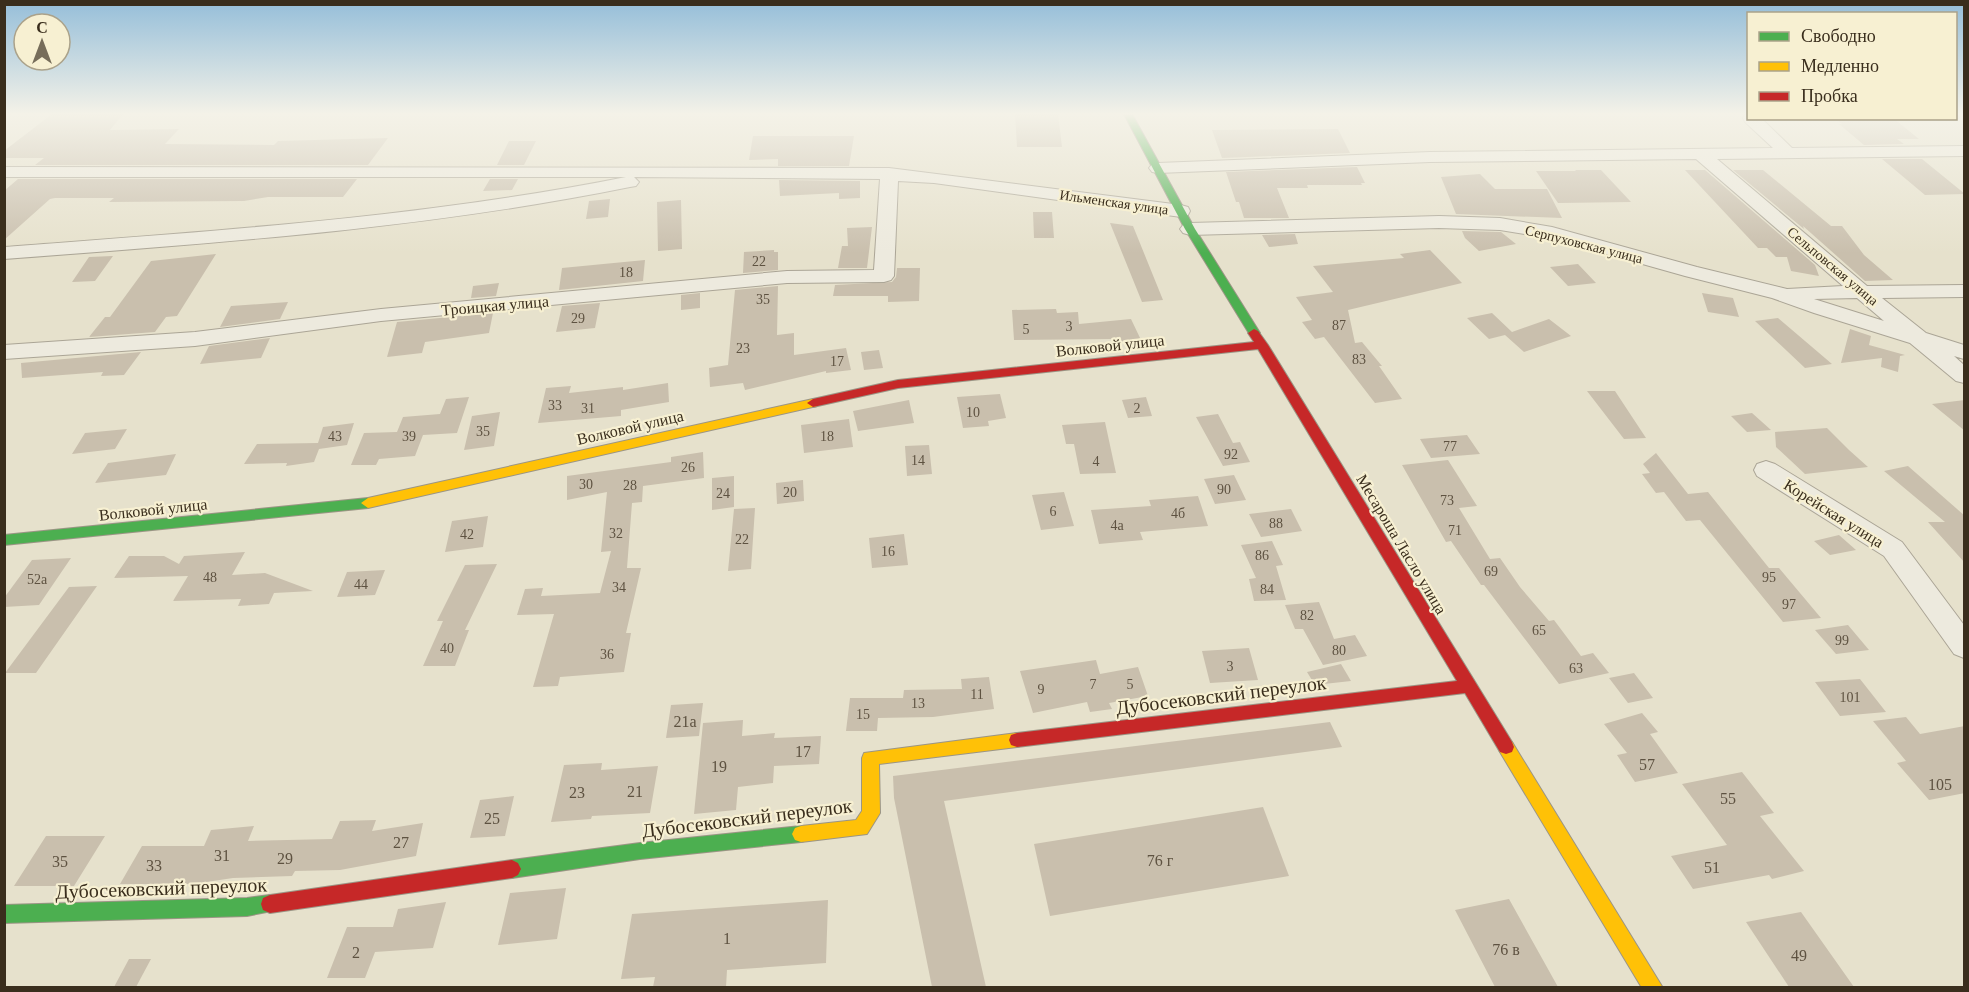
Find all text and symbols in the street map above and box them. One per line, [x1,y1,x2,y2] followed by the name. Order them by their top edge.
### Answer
[12,12,72,72] north arrow
[1747,12,1957,120] legend
[36,19,48,36] text: С
[1801,26,1876,46] text: Свободно
[1801,56,1879,76] text: Медленно
[1801,86,1858,106] text: Пробка
[1059,187,1170,218] street label: Ильменская улица
[1523,223,1645,267] street label: Серпуховская улица
[1784,224,1882,309] street label: Сельповская улица
[752,254,766,269] house number: 22
[619,265,633,280] house number: 18
[441,292,550,320] street label: Троицкая улица
[756,292,770,307] house number: 35
[571,311,585,326] house number: 29
[1332,318,1346,333] house number: 87
[1066,319,1073,334] house number: 3
[1023,322,1030,337] house number: 5
[1055,331,1165,361] street label: Волковой улица
[736,341,750,356] house number: 23
[1352,352,1366,367] house number: 83
[830,354,844,369] house number: 17
[548,398,562,413] house number: 33
[581,401,595,416] house number: 31
[1134,401,1141,416] house number: 2
[966,405,980,420] house number: 10
[575,407,685,449] street label: Волковой улица
[476,424,490,439] house number: 35
[328,429,342,444] house number: 43
[402,429,416,444] house number: 39
[820,429,834,444] house number: 18
[1443,439,1457,454] house number: 77
[1224,447,1238,462] house number: 92
[911,453,925,468] house number: 14
[1093,454,1100,469] house number: 4
[681,460,695,475] house number: 26
[1352,471,1450,618] street label: Месароша Ласло улица
[1780,476,1887,552] street label: Корейская улица
[579,477,593,492] house number: 30
[623,478,637,493] house number: 28
[1217,482,1231,497] house number: 90
[783,485,797,500] house number: 20
[716,486,730,501] house number: 24
[1440,493,1454,508] house number: 73
[98,495,208,525] street label: Волковой улица
[1050,504,1057,519] house number: 6
[1171,506,1185,521] house number: 4б
[1269,516,1283,531] house number: 88
[1110,518,1124,533] house number: 4а
[1448,523,1462,538] house number: 71
[609,526,623,541] house number: 32
[460,527,474,542] house number: 42
[735,532,749,547] house number: 22
[881,544,895,559] house number: 16
[1255,548,1269,563] house number: 86
[1484,564,1498,579] house number: 69
[203,570,217,585] house number: 48
[1762,570,1776,585] house number: 95
[27,572,48,587] house number: 52а
[354,577,368,592] house number: 44
[612,580,626,595] house number: 34
[1260,582,1274,597] house number: 84
[1782,597,1796,612] house number: 97
[1300,608,1314,623] house number: 82
[1532,623,1546,638] house number: 65
[1835,633,1849,648] house number: 99
[440,641,454,656] house number: 40
[1332,643,1346,658] house number: 80
[600,647,614,662] house number: 36
[1227,659,1234,674] house number: 3
[1569,661,1583,676] house number: 63
[1115,671,1328,720] street label: Дубосековский переулок
[1090,677,1097,692] house number: 7
[1127,677,1134,692] house number: 5
[1038,682,1045,697] house number: 9
[970,687,984,702] house number: 11
[1840,690,1861,705] house number: 101
[911,696,925,711] house number: 13
[856,707,870,722] house number: 15
[673,713,697,730] house number: 21а
[795,743,811,760] house number: 17
[1639,756,1655,773] house number: 57
[711,758,727,775] house number: 19
[1928,776,1952,793] house number: 105
[627,783,643,800] house number: 21
[569,784,585,801] house number: 23
[1720,790,1736,807] house number: 55
[641,794,854,843] street label: Дубосековский переулок
[484,810,500,827] house number: 25
[393,834,409,851] house number: 27
[214,847,230,864] house number: 31
[277,850,293,867] house number: 29
[1147,852,1174,869] house number: 76 г
[52,853,68,870] house number: 35
[146,857,162,874] house number: 33
[1704,859,1720,876] house number: 51
[55,873,268,904] street label: Дубосековский переулок
[723,930,731,947] house number: 1
[1492,941,1520,958] house number: 76 в
[352,944,360,961] house number: 2
[1791,947,1807,964] house number: 49

